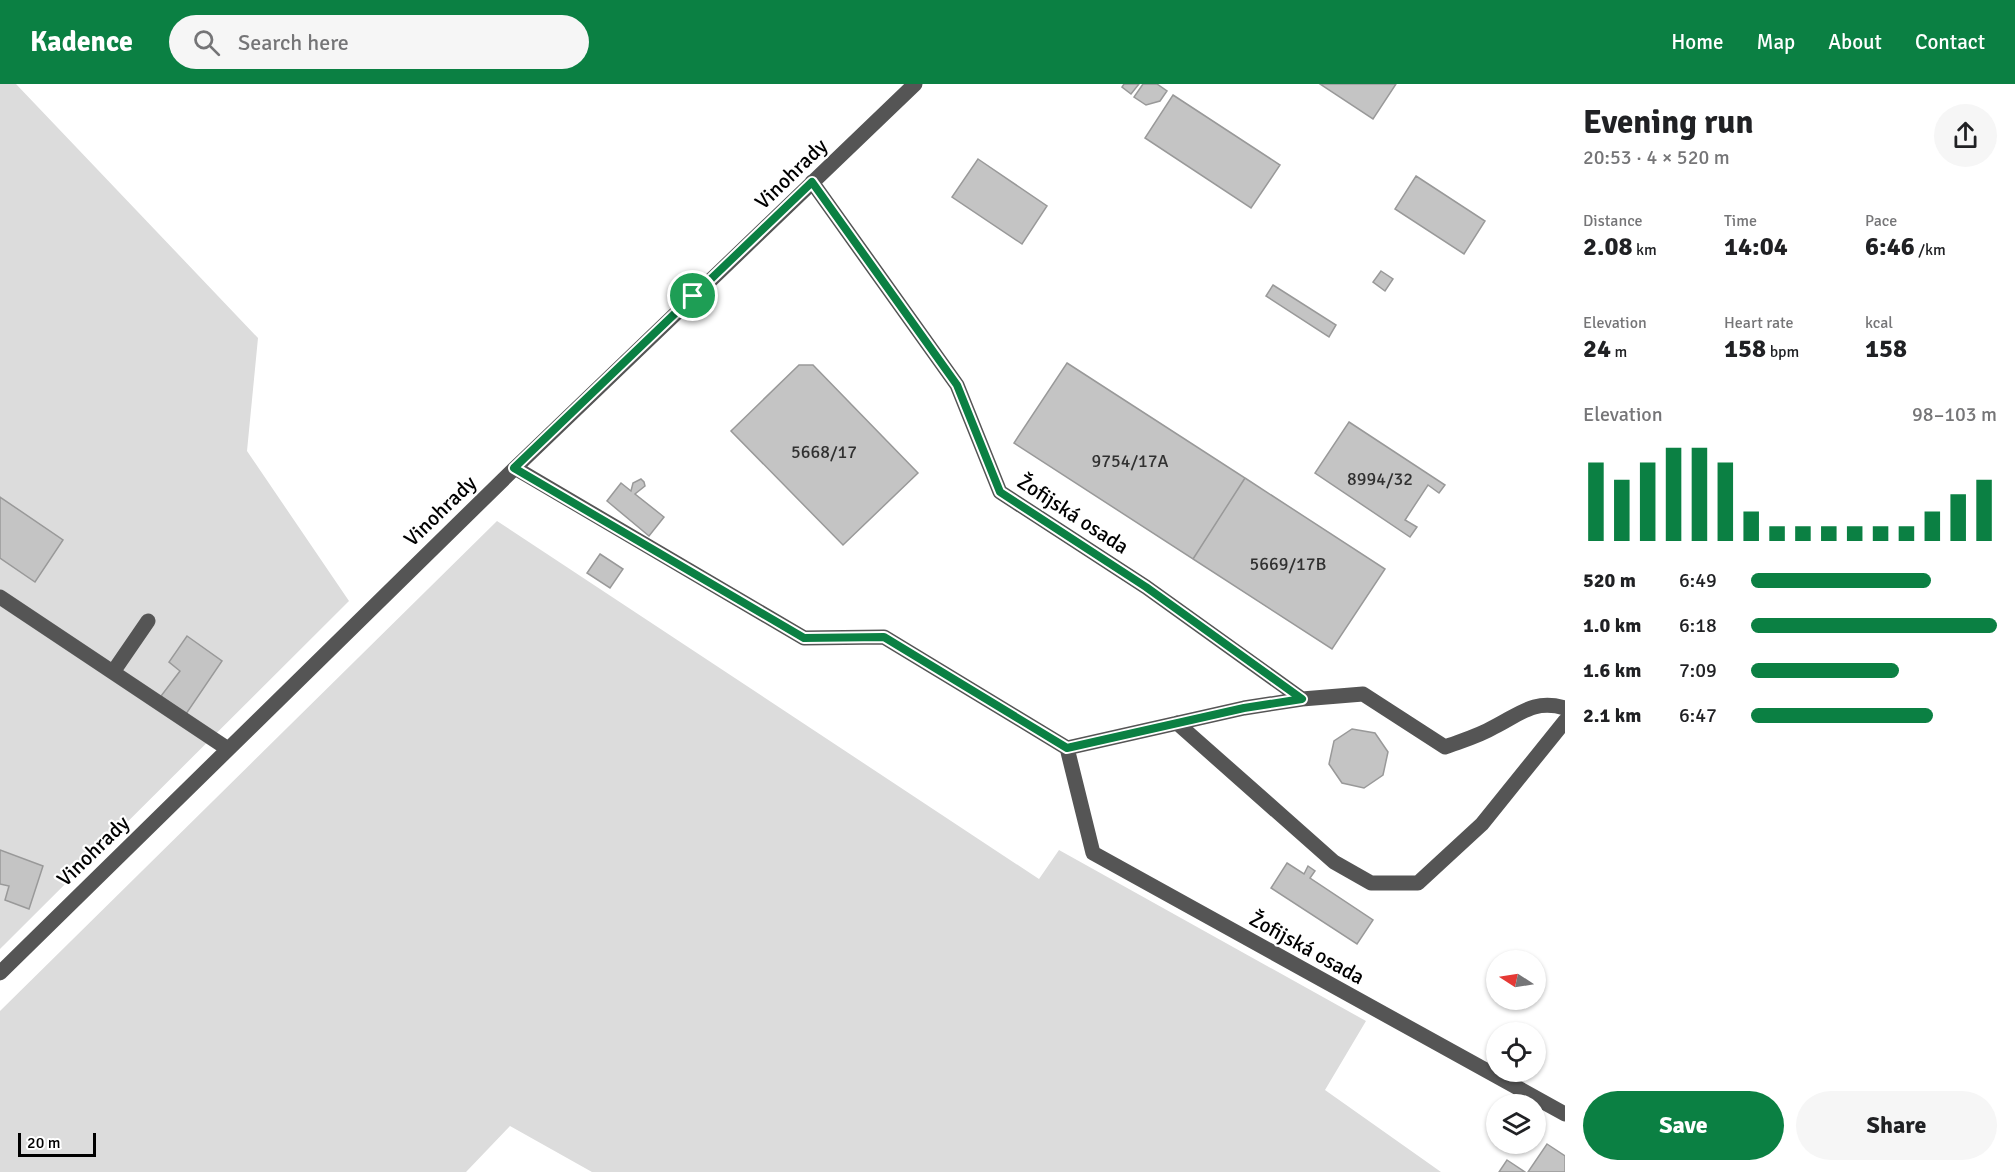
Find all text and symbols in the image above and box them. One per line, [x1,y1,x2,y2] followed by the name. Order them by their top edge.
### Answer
[169,15,589,69] search box
[30,25,133,59] text: Kadence
[190,26,223,59] icon: search
[238,29,349,56] text: Search here
[1671,29,1724,55] text: Home
[1757,29,1795,55] text: Map
[1828,29,1882,55] text: About
[1915,29,1985,55] text: Contact
[1583,102,1753,143] text: Evening run
[1934,104,1997,167] button: share
[749,133,833,215] street label: Vinohrady
[1583,145,1730,170] text: 20:53 · 4 × 520 m
[1583,211,1643,231] text: Distance
[1724,211,1757,231] text: Time
[1865,211,1897,231] text: Pace
[1583,231,1633,263] text: 2.08
[1724,231,1788,263] text: 14:04
[1865,231,1915,263] text: 6:46
[1633,240,1657,260] text: km
[1915,240,1946,260] text: /km
[667,270,718,321] pin
[676,279,709,312] icon: arrive
[1583,313,1647,333] text: Elevation
[1724,313,1793,333] text: Heart rate
[1865,313,1893,333] text: kcal
[1583,333,1611,365] text: 24
[1724,333,1766,365] text: 158
[1865,333,1907,365] text: 158
[1611,342,1627,362] text: m
[1766,342,1799,362] text: bpm
[1583,402,1663,427] text: Elevation
[1912,402,1997,427] text: 98–103 m
[791,441,857,463] house number: 5668/17
[1092,450,1168,472] house number: 9754/17A
[1012,468,1134,560] street label: Žofijská osada
[1347,468,1413,490] house number: 8994/32
[398,470,482,552] street label: Vinohrady
[1250,553,1327,575] house number: 5669/17B
[1583,568,1636,593] text: 520 m
[1679,568,1717,593] text: 6:49
[1583,613,1641,638] text: 1.0 km
[1679,613,1717,638] text: 6:18
[1583,658,1641,683] text: 1.6 km
[1679,658,1717,683] text: 7:09
[1583,703,1641,728] text: 2.1 km
[1679,703,1717,728] text: 6:47
[51,810,135,892] street label: Vinohrady
[1245,906,1369,990] street label: Žofijská osada
[1486,950,1546,1010] north arrow
[1486,950,1546,1154] map controls
[1486,1022,1546,1082] button: locate
[1583,1091,1784,1160] button: Save
[1796,1091,1997,1160] button: Share
[1486,1094,1546,1154] button: layers
[18,1130,96,1158] scale bar
[27,1133,61,1153] text: 20 m

